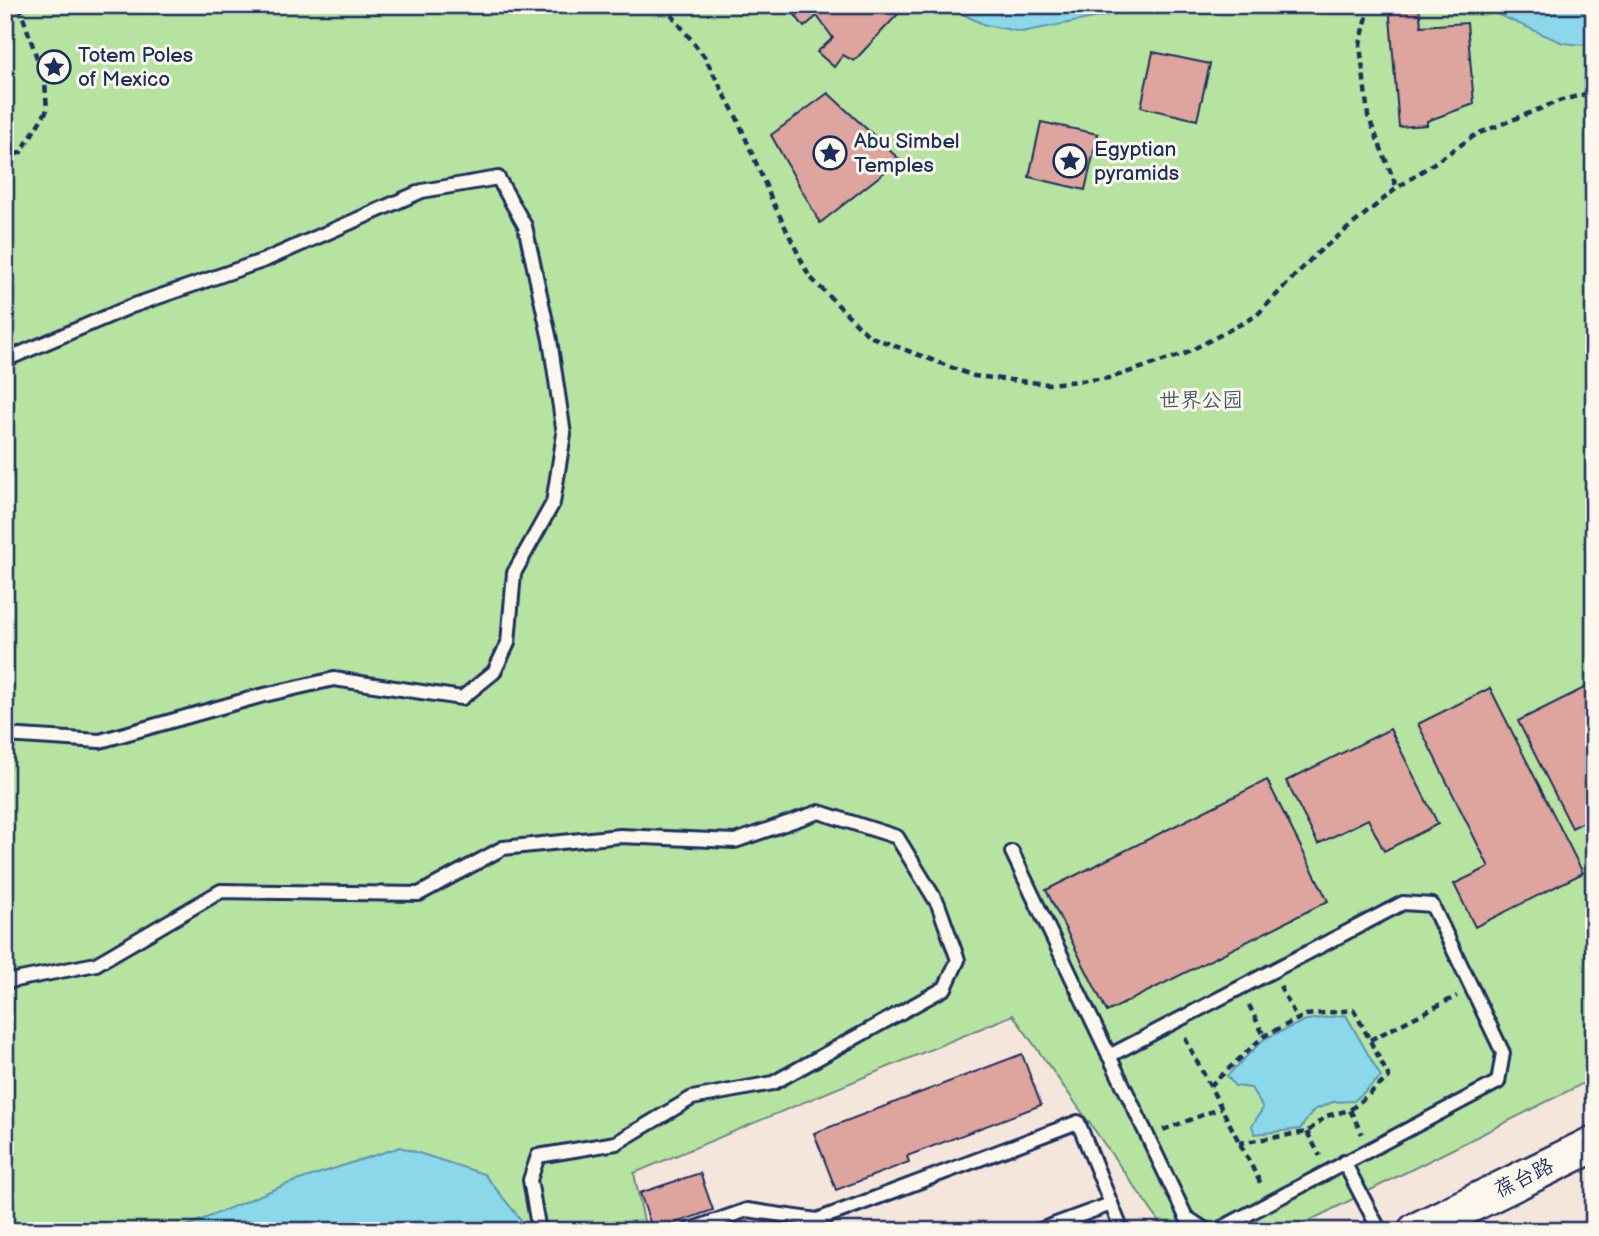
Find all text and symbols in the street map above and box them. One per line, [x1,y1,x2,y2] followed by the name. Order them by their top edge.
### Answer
[78,43,193,92] place label: Totem Poles of Mexico
[35,48,73,86] place icon: Totem Poles of Mexico
[854,129,960,178] place label: Abu Simbel Temples
[811,134,849,172] place icon: Abu Simbel Temples
[1094,137,1179,186] place label: Egyptian pyramids
[1051,142,1089,180] place icon: Egyptian pyramids
[1159,388,1243,413] park label: 世界公园
[1490,1153,1558,1203] street label: 葆台路

